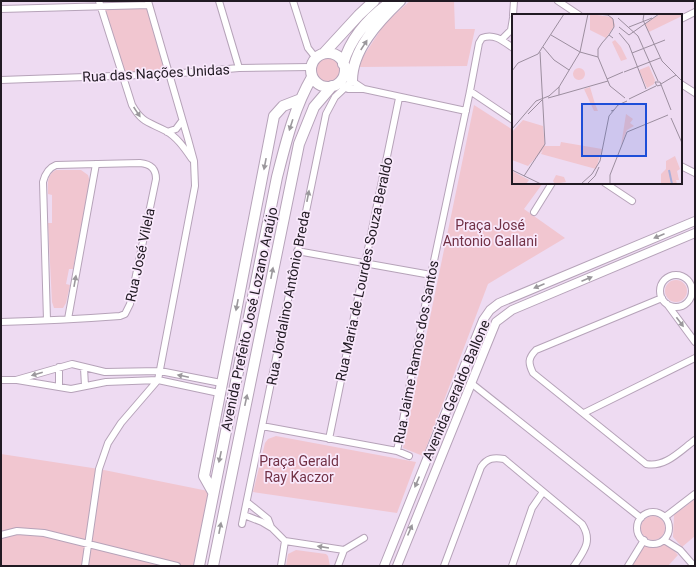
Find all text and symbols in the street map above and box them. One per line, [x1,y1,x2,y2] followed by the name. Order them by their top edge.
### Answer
[512,14,682,184] inset map
[360,40,368,50] one-way arrow
[82,61,230,85] street label: Rua das Nações Unidas
[133,106,140,118] one-way arrow
[288,119,294,131] one-way arrow
[332,155,396,383] street label: Rua Maria de Lourdes Souza Beraldo
[261,158,267,170] one-way arrow
[305,190,311,202] one-way arrow
[217,206,281,432] street label: Avenida Prefeito José Lozano Araújo
[122,207,158,303] street label: Rua José Vilela
[263,209,313,387] street label: Rua Jordalino Antônio Breda
[443,217,537,249] park label: Praça José Antonio Gallani
[653,233,665,239] one-way arrow
[390,259,442,445] street label: Rua Jaime Ramos dos Santos
[269,267,275,279] one-way arrow
[73,275,79,287] one-way arrow
[581,275,593,281] one-way arrow
[533,284,545,290] one-way arrow
[233,299,239,311] one-way arrow
[419,317,493,463] street label: Avenida Geraldo Ballone
[676,317,684,327] one-way arrow
[30,371,42,377] one-way arrow
[177,372,189,378] one-way arrow
[243,394,249,406] one-way arrow
[217,451,223,464] one-way arrow
[259,453,339,485] park label: Praça Gerald Ray Kaczor
[414,476,421,488] one-way arrow
[218,522,224,534] one-way arrow
[408,523,414,535] one-way arrow
[317,544,329,550] one-way arrow

